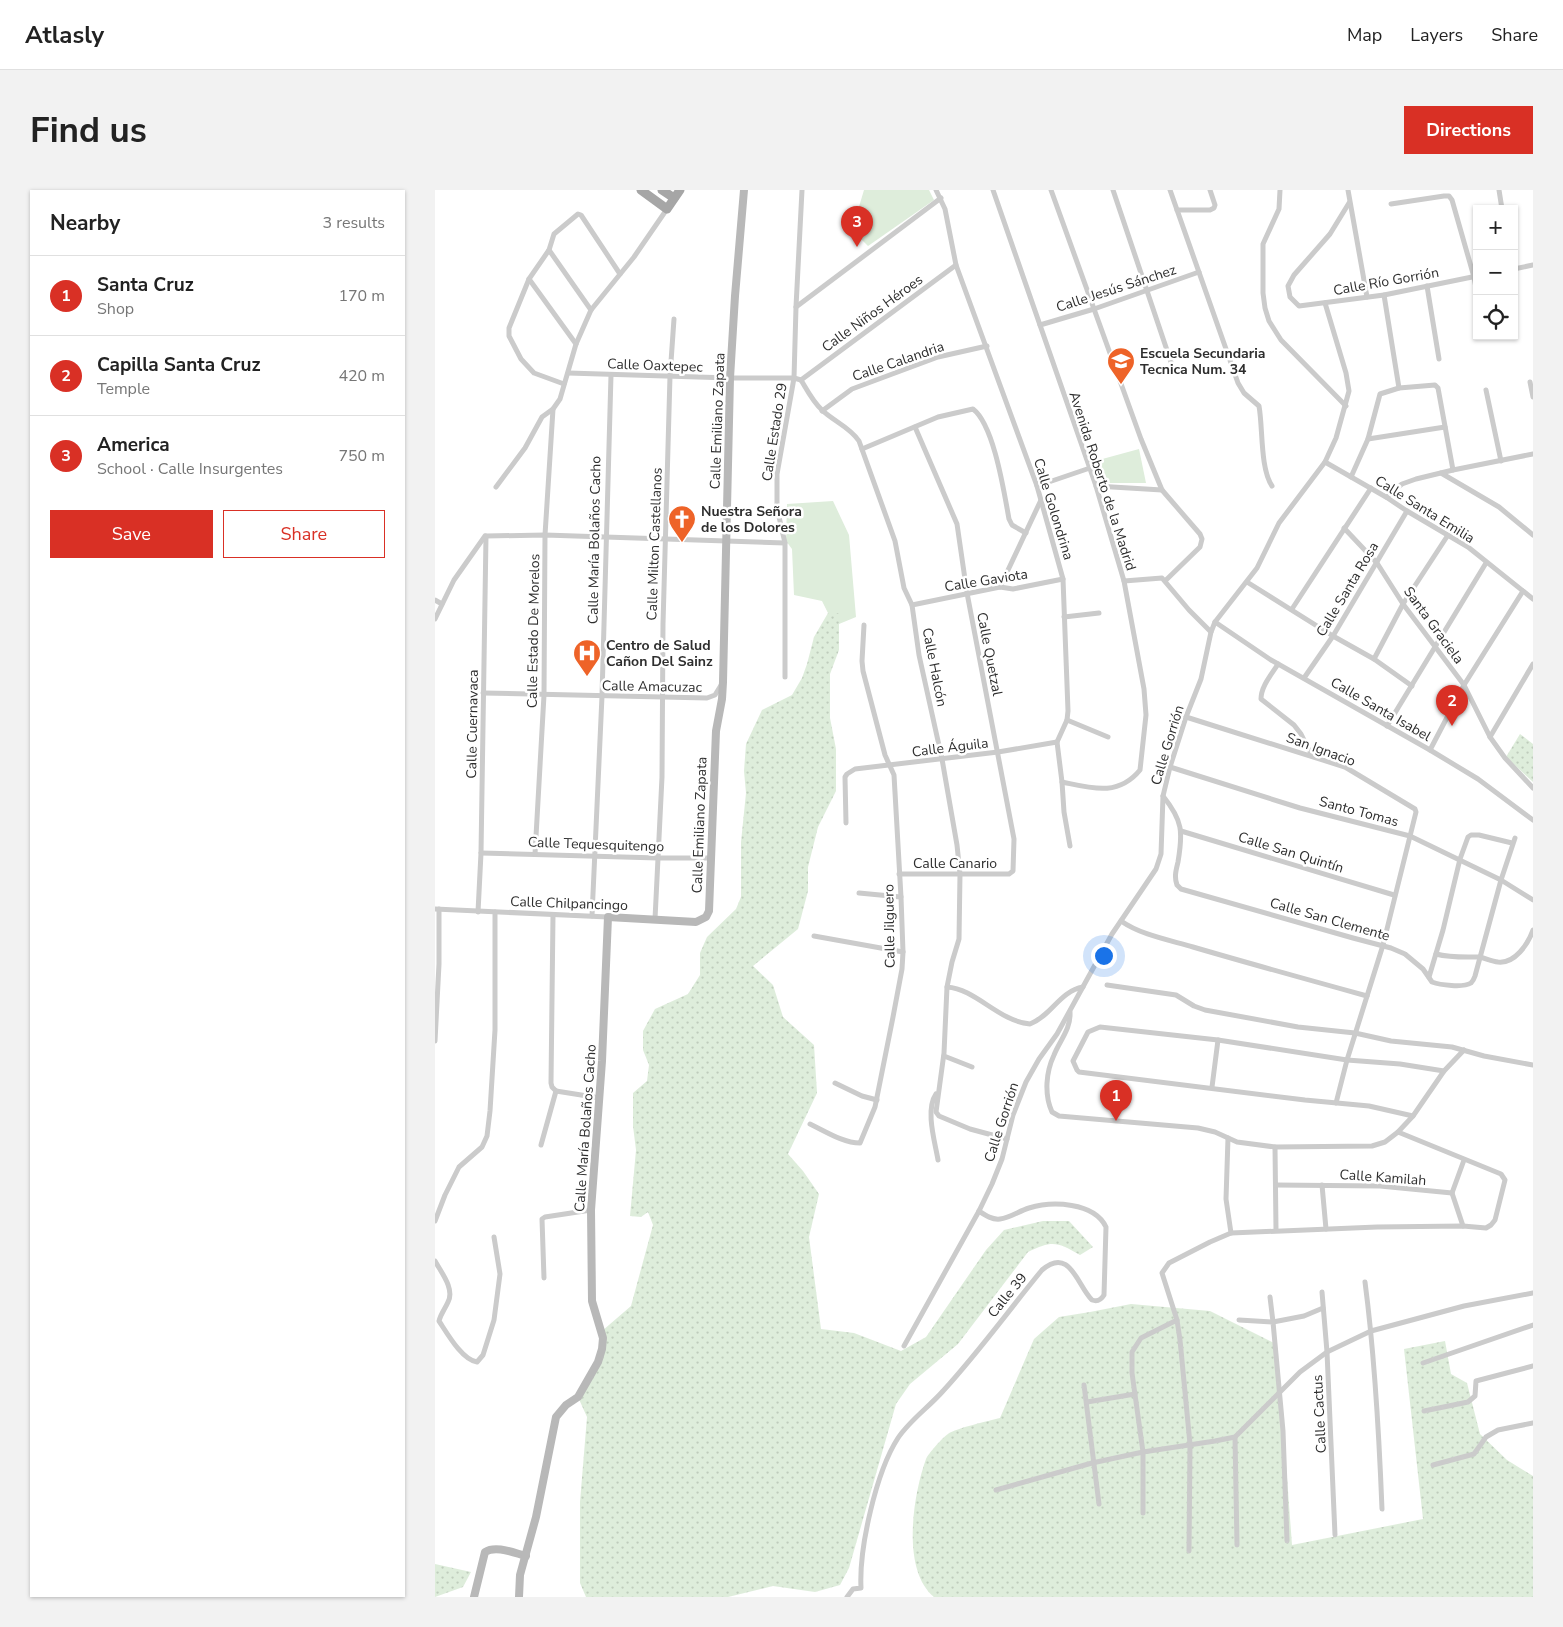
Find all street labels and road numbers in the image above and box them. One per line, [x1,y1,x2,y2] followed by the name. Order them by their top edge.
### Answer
[1054,260,1179,317] street label: Calle Jesús Sánchez
[1332,263,1440,300] street label: Calle Río Gorrión
[818,270,927,357] street label: Calle Niños Héroes
[850,337,947,386] street label: Calle Calandria
[706,352,729,490] street label: Calle Emiliano Zapata
[607,354,704,377] street label: Calle Oaxtepec
[757,382,792,483] street label: Calle Estado 29
[1065,389,1141,573] street label: Avenida Roberto de la Madrid
[584,456,605,624] street label: Calle María Bolaños Cacho
[1029,456,1078,562] street label: Calle Golondrina
[642,467,667,621] street label: Calle Milton Castellanos
[1371,471,1478,548] street label: Calle Santa Emilia
[1312,539,1383,640] street label: Calle Santa Rosa
[523,553,544,708] street label: Calle Estado De Morelos
[943,565,1029,596] street label: Calle Gaviota
[1399,583,1468,668] street label: Santa Graciela
[972,611,1007,698] street label: Calle Quetzal
[918,626,951,708] street label: Calle Halcón
[462,669,483,779] street label: Calle Cuernavaca
[1327,673,1435,746] street label: Calle Santa Isabel
[602,676,703,697] street label: Calle Amacuzac
[1146,703,1189,788] street label: Calle Gorrión
[1284,728,1358,771] street label: San Ignacio
[911,733,989,762] street label: Calle Águila
[688,756,711,894] street label: Calle Emiliano Zapata
[1317,792,1401,831] street label: Santo Tomas
[1236,827,1346,878] street label: Calle San Quintín
[528,833,665,856] street label: Calle Tequesquitengo
[913,854,997,873] street label: Calle Canario
[879,884,900,968] street label: Calle Jilguero
[510,892,628,915] street label: Calle Chilpancingo
[1268,893,1392,946] street label: Calle San Clemente
[570,1043,601,1213] street label: Calle María Bolaños Cacho
[980,1080,1023,1164] street label: Calle Gorrión
[1339,1165,1427,1190] street label: Calle Kamilah
[983,1269,1031,1322] street label: Calle 39
[1308,1374,1331,1454] street label: Calle Cactus

